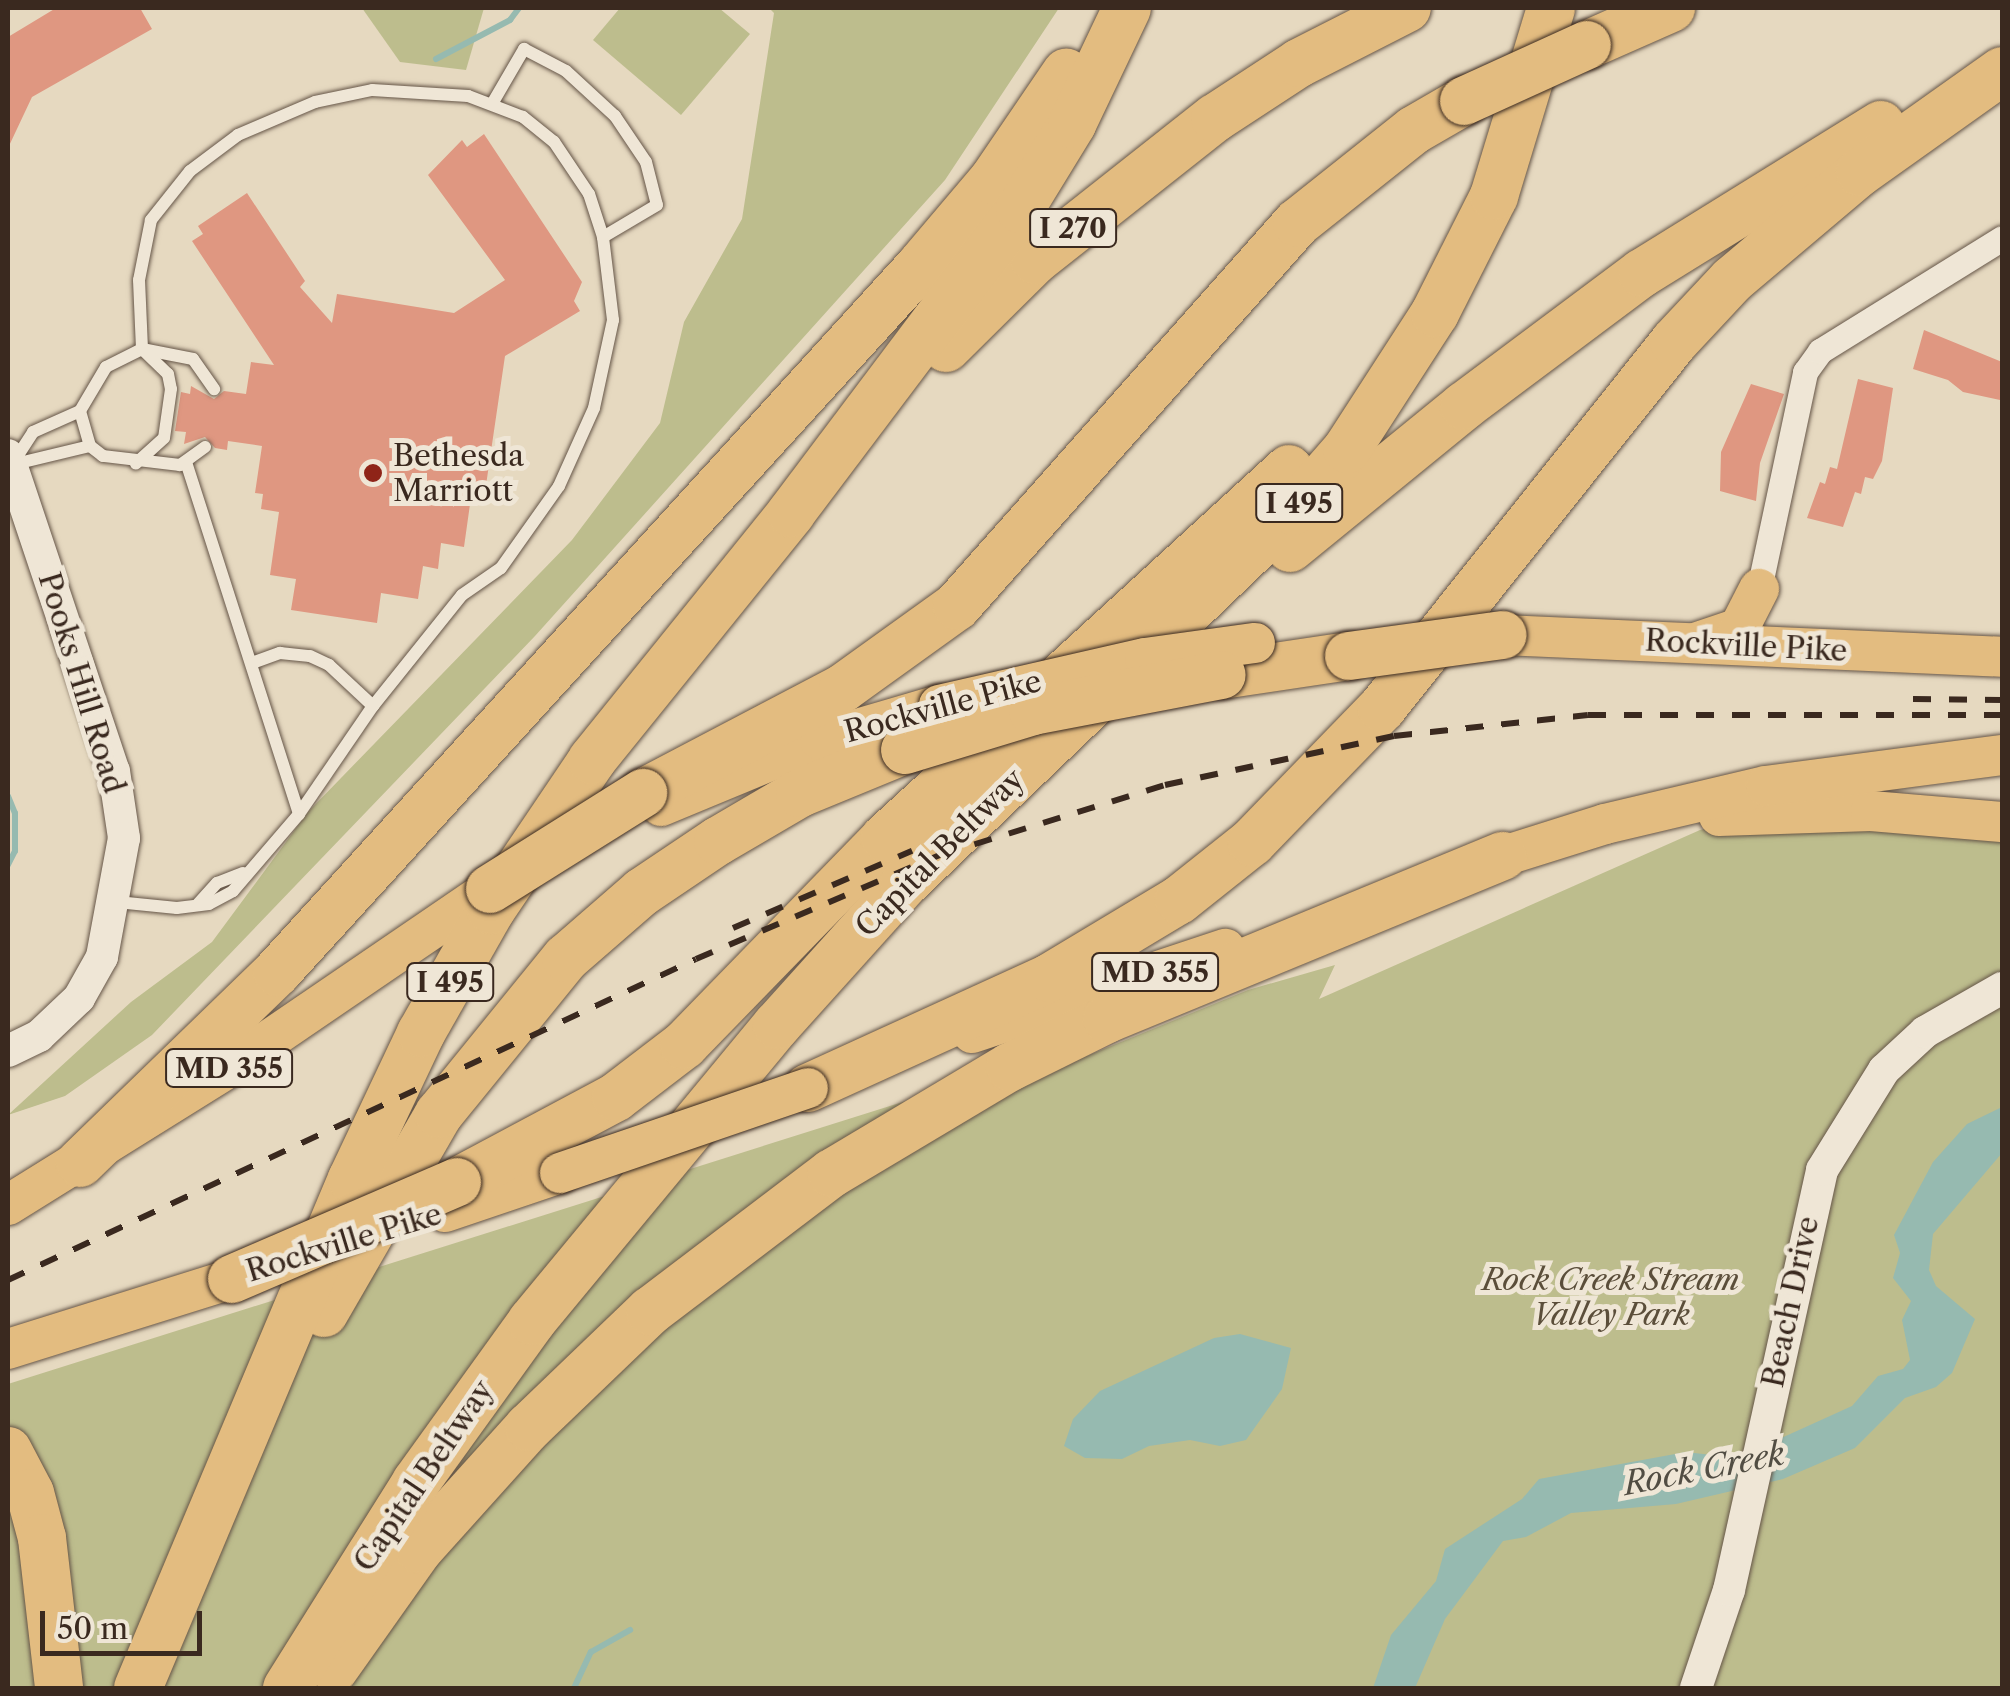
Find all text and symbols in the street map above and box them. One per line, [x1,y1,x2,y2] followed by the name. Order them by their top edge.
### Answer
[1028,205,1118,251] road number: I 270
[393,438,524,508] place label: Bethesda Marriott
[362,462,384,484] marker: Bethesda Marriott
[1254,480,1344,526] road number: I 495
[30,568,132,798] street label: Pooks Hill Road
[1644,623,1848,669] street label: Rockville Pike
[841,663,1045,751] street label: Rockville Pike
[848,761,1032,945] street label: Capital Beltway
[1090,949,1220,995] road number: MD 355
[405,959,495,1005] road number: I 495
[164,1045,294,1091] road number: MD 355
[242,1196,446,1290] street label: Rockville Pike
[1755,1213,1827,1391] street label: Beach Drive
[1482,1262,1740,1332] park label: Rock Creek Stream Valley Park
[347,1374,501,1578] street label: Capital Beltway
[1620,1435,1788,1503] water label: Rock Creek
[45,1591,208,1653] scale bar
[57,1610,128,1647] text: 50 m

